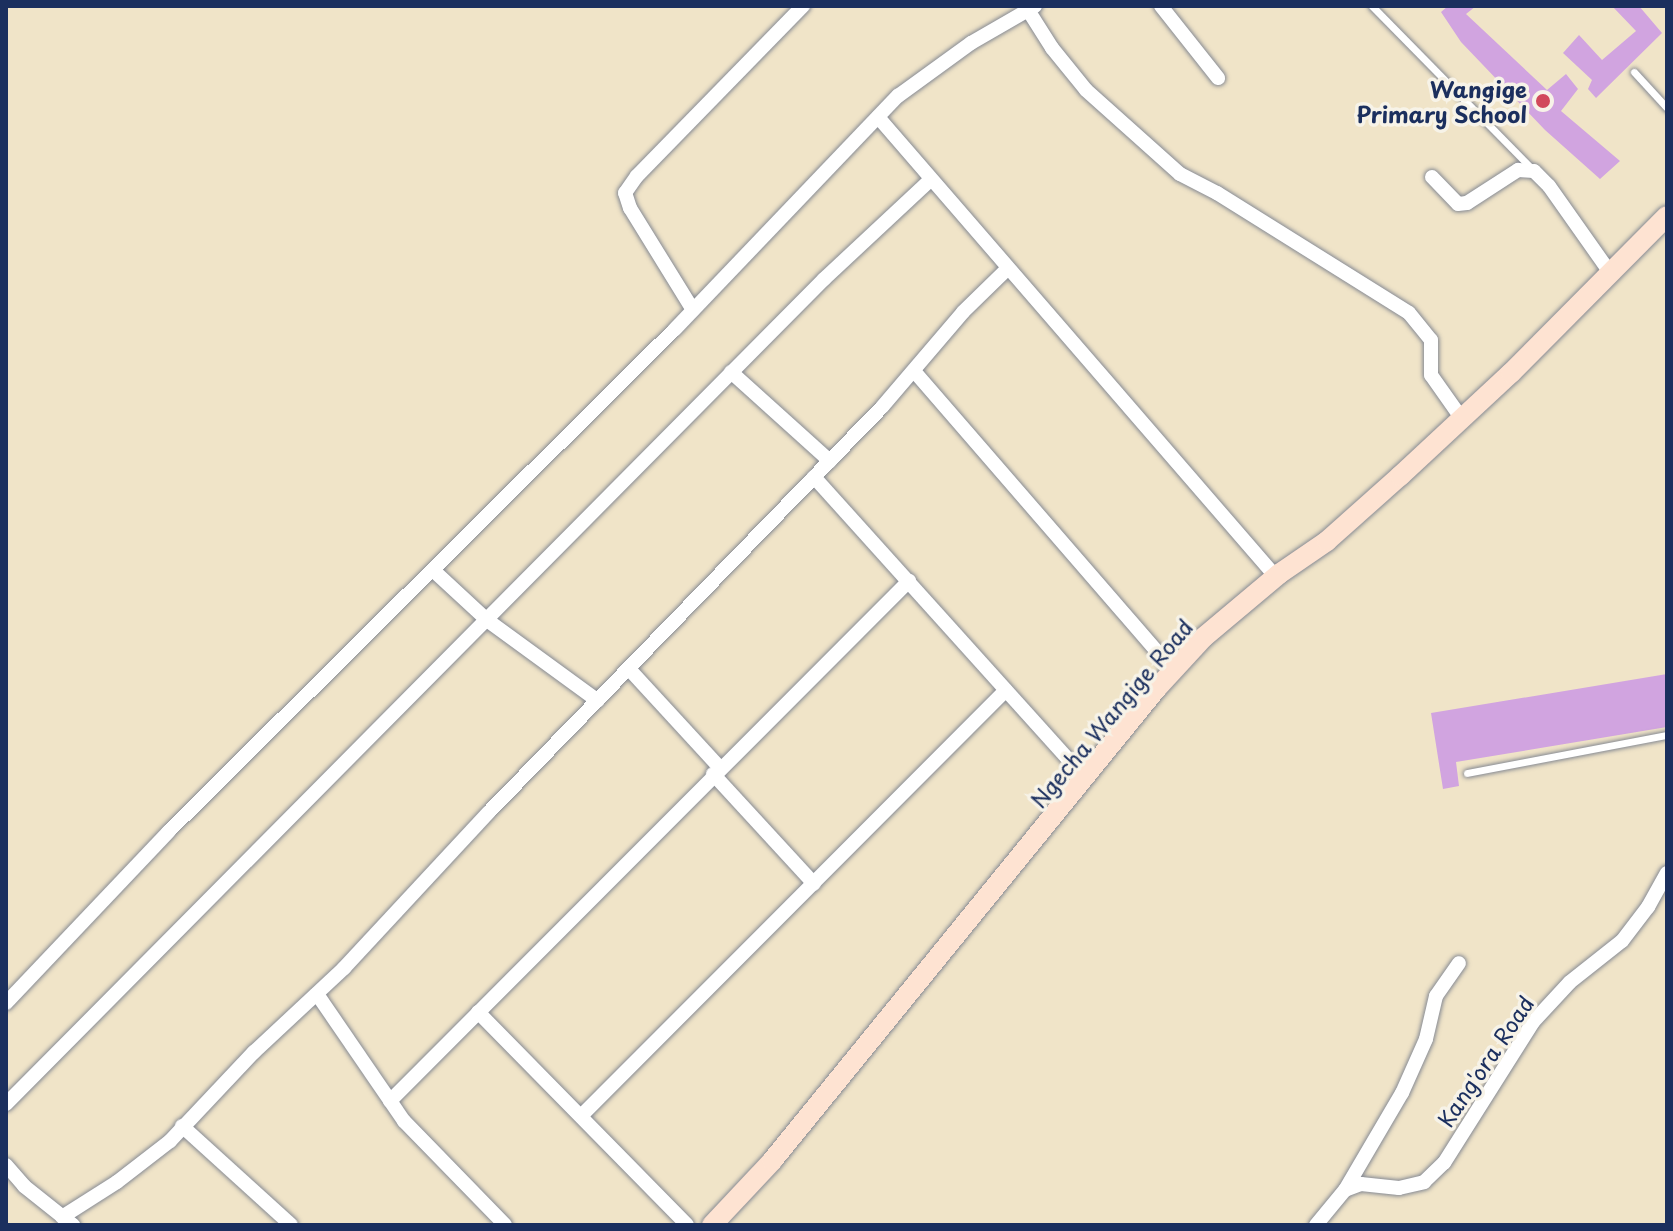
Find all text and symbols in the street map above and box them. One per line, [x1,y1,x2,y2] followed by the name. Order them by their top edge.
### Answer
[1356,75,1527,126] place label: Wangige Primary School
[1534,92,1552,110] marker: Wangige Primary School
[1024,613,1198,813] street label: Ngecha Wangige Road
[1431,990,1539,1132] street label: Kang'ora Road

